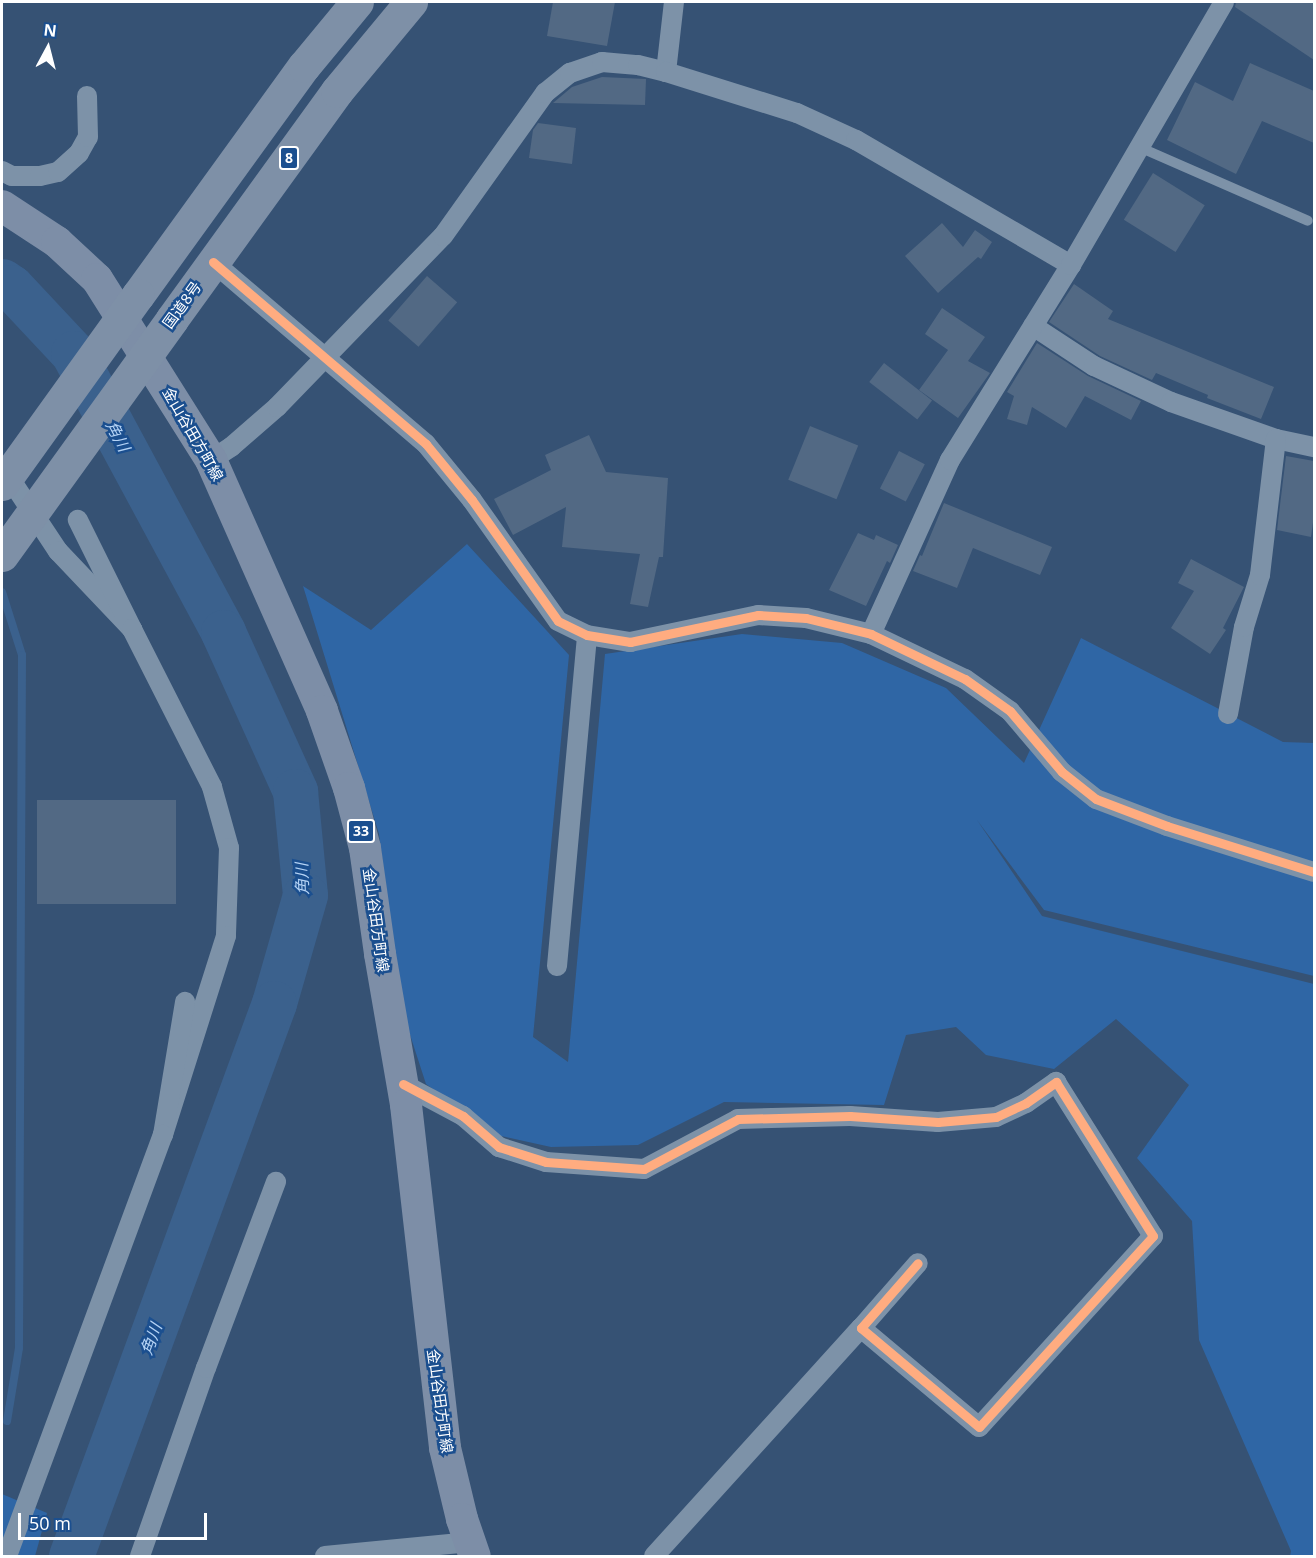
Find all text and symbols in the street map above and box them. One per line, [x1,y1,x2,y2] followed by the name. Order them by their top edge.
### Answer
[18,18,78,78] north arrow
[42,18,58,42] text: N
[278,147,300,169] road number: 8
[159,278,205,332] street label: 国道8号
[159,384,227,484] street label: 金山谷田方町線
[102,417,134,455] water label: 角川
[346,820,376,842] road number: 33
[292,863,312,895] water label: 角川
[360,867,392,973] street label: 金山谷田方町線
[137,1321,165,1357] water label: 角川
[424,1348,456,1454] street label: 金山谷田方町線
[21,1501,210,1539] scale bar
[29,1511,71,1535] text: 50 m

